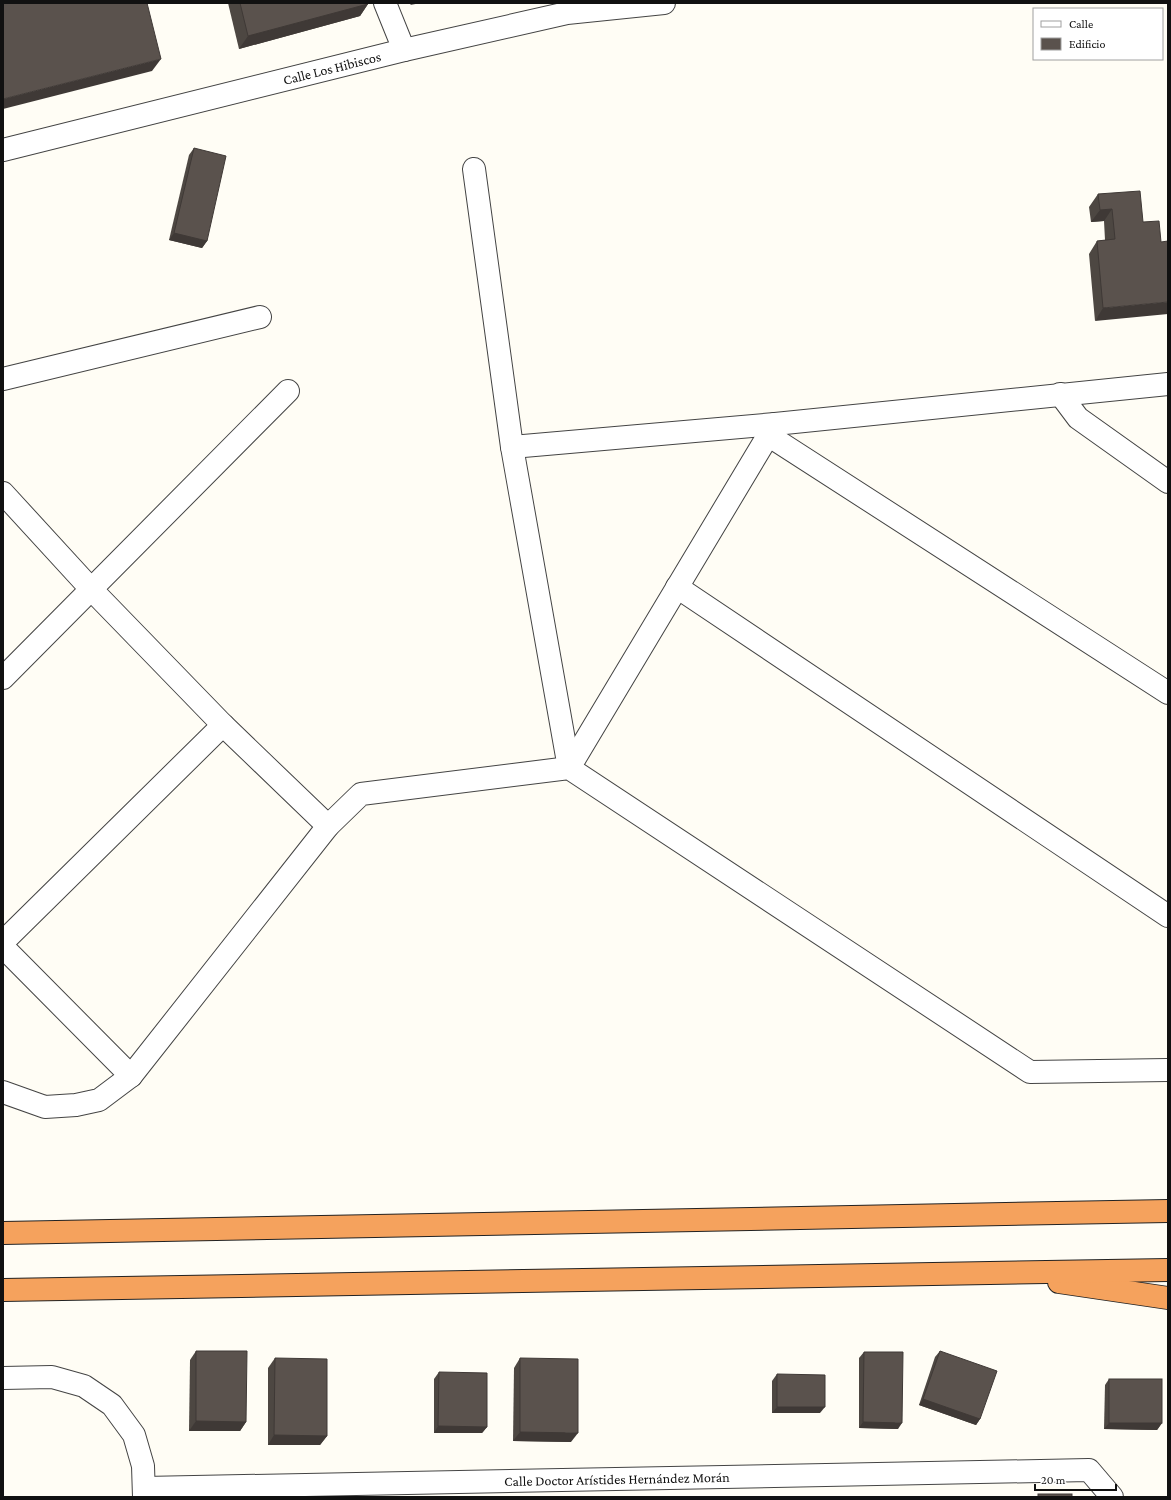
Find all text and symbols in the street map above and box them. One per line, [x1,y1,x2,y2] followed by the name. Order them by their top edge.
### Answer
[1033,8,1163,60] legend
[1069,17,1093,31] text: Calle
[1069,37,1106,51] text: Edificio
[281,48,383,88] street label: Calle Los Hibiscos
[1035,1466,1116,1492] scale bar
[504,1469,730,1489] street label: Calle Doctor Arístides Hernández Morán
[1041,1473,1066,1487] text: 20 m

